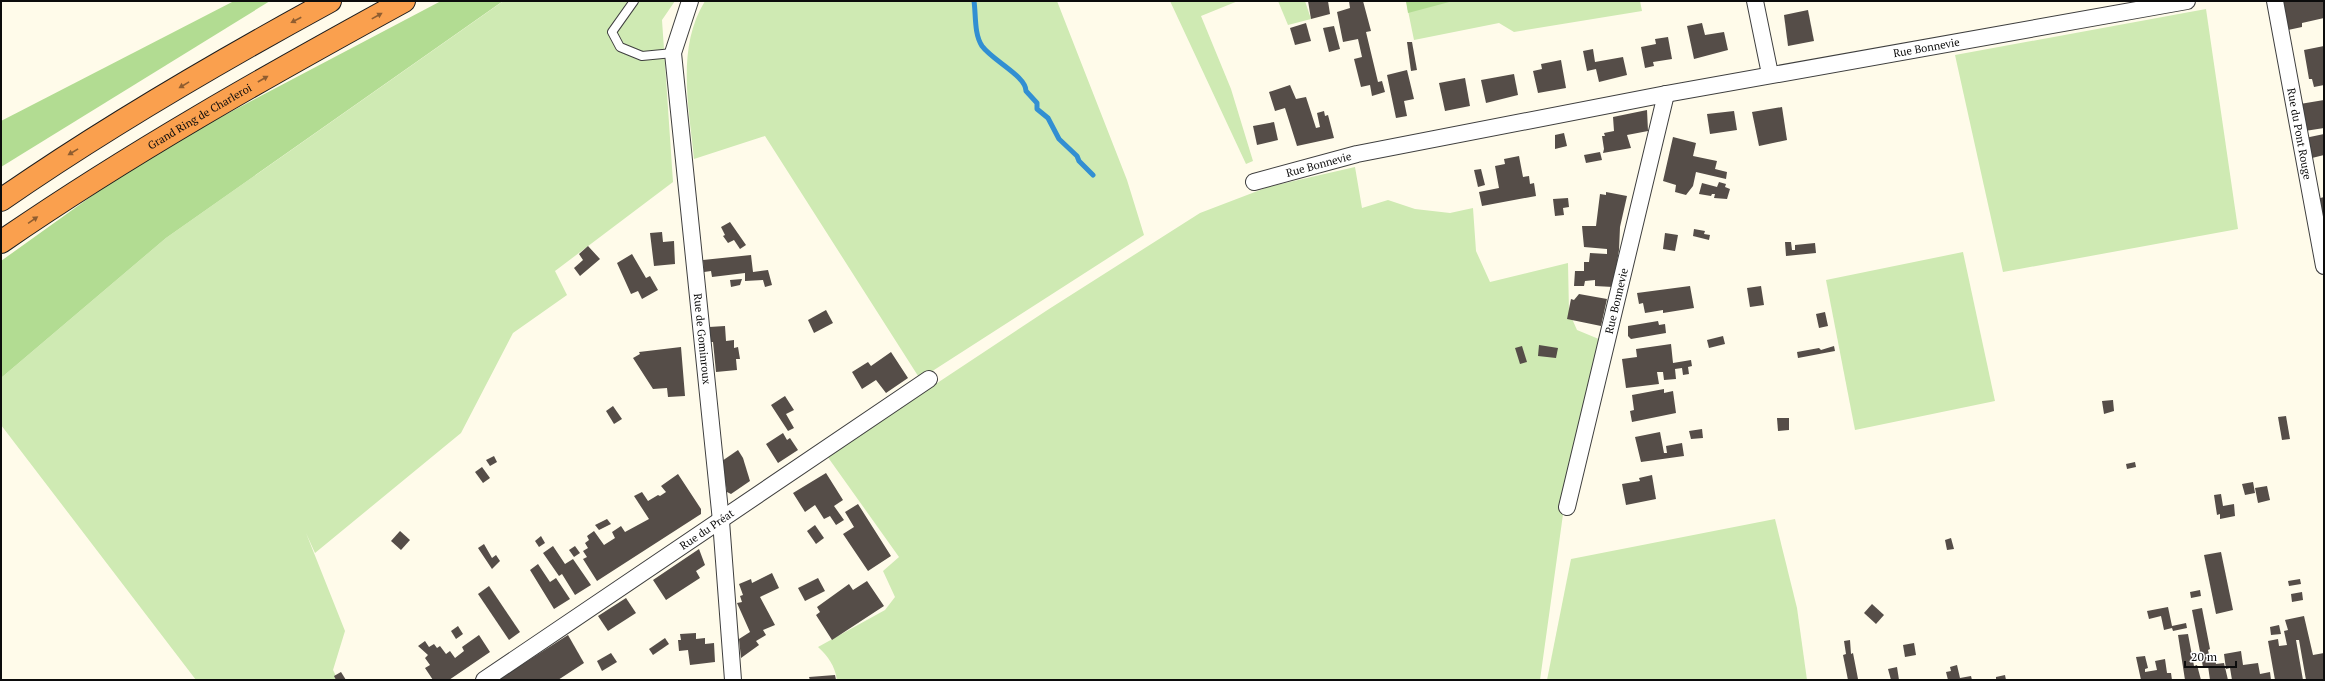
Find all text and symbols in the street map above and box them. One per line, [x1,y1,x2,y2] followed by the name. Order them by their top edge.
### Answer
[371,13,383,19] one-way arrow
[290,16,302,23] one-way arrow
[1892,35,1961,60] street label: Rue Bonnevie
[257,76,269,83] one-way arrow
[145,80,254,153] street label: Grand Ring de Charleroi
[178,82,190,89] one-way arrow
[2284,87,2315,181] street label: Rue du Pont Rouge
[68,148,78,156] one-way arrow
[1284,149,1353,180] street label: Rue Bonnevie
[28,216,38,224] one-way arrow
[1602,266,1631,335] street label: Rue Bonnevie
[691,293,714,385] street label: Rue de Gominroux
[677,506,737,553] street label: Rue du Préat
[2185,643,2236,669] scale bar
[2191,649,2218,664] text: 20 m

